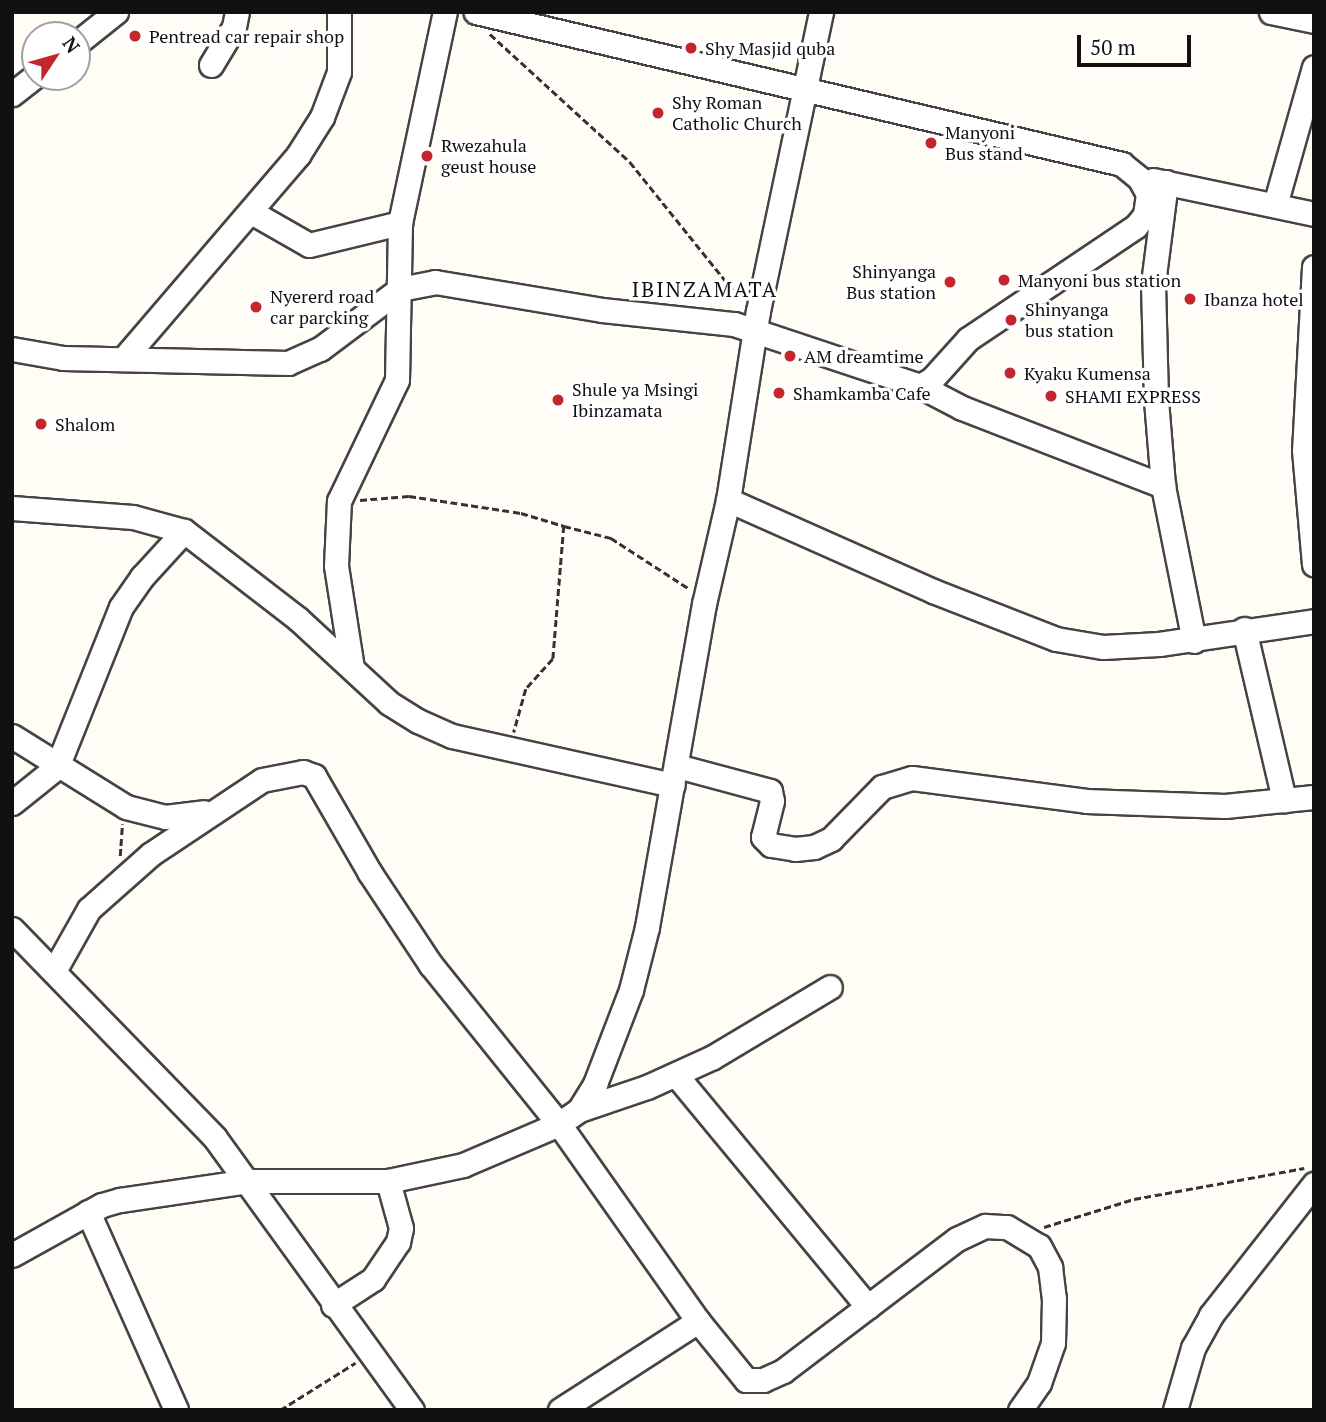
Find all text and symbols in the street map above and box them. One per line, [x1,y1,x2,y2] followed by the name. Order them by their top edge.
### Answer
[21,21,91,91] north arrow
[1081,21,1195,65] scale bar
[149,25,344,47] place label: Pentread car repair shop
[127,28,143,44] marker: Pentread car repair shop
[57,31,86,58] text: N
[1090,33,1136,61] text: 50 m
[705,37,835,59] place label: Shy Masjid quba
[683,40,699,56] marker: Shy Masjid quba
[672,92,802,134] place label: Shy Roman Catholic Church
[650,105,666,121] marker: Shy Roman Catholic Church
[945,122,1023,164] place label: Manyoni Bus stand
[441,135,536,178] place label: Rwezahula geust house
[923,135,939,151] marker: Manyoni Bus stand
[419,148,435,164] marker: Rwezahula geust house
[846,261,936,304] place label: Shinyanga Bus station
[1018,269,1181,291] place label: Manyoni bus station
[996,272,1012,288] marker: Manyoni bus station
[942,274,958,290] marker: Shinyanga Bus station
[633,276,777,302] district label: IBINZAMATA
[270,286,374,328] place label: Nyererd road car parcking
[1204,288,1304,310] place label: Ibanza hotel
[1182,291,1198,307] marker: Ibanza hotel
[248,299,264,315] marker: Nyererd road car parcking
[1025,299,1114,342] place label: Shinyanga bus station
[1003,312,1019,328] marker: Shinyanga bus station
[804,345,924,367] place label: AM dreamtime
[782,348,798,364] marker: AM dreamtime
[1024,362,1151,384] place label: Kyaku Kumensa
[1002,365,1018,381] marker: Kyaku Kumensa
[572,379,698,422] place label: Shule ya Msingi Ibinzamata
[793,382,931,404] place label: Shamkamba Cafe
[771,385,787,401] marker: Shamkamba Cafe
[1065,385,1201,407] place label: SHAMI EXPRESS
[1043,388,1059,404] marker: SHAMI EXPRESS
[550,392,566,408] marker: Shule ya Msingi Ibinzamata
[55,413,115,435] place label: Shalom
[33,416,49,432] marker: Shalom

